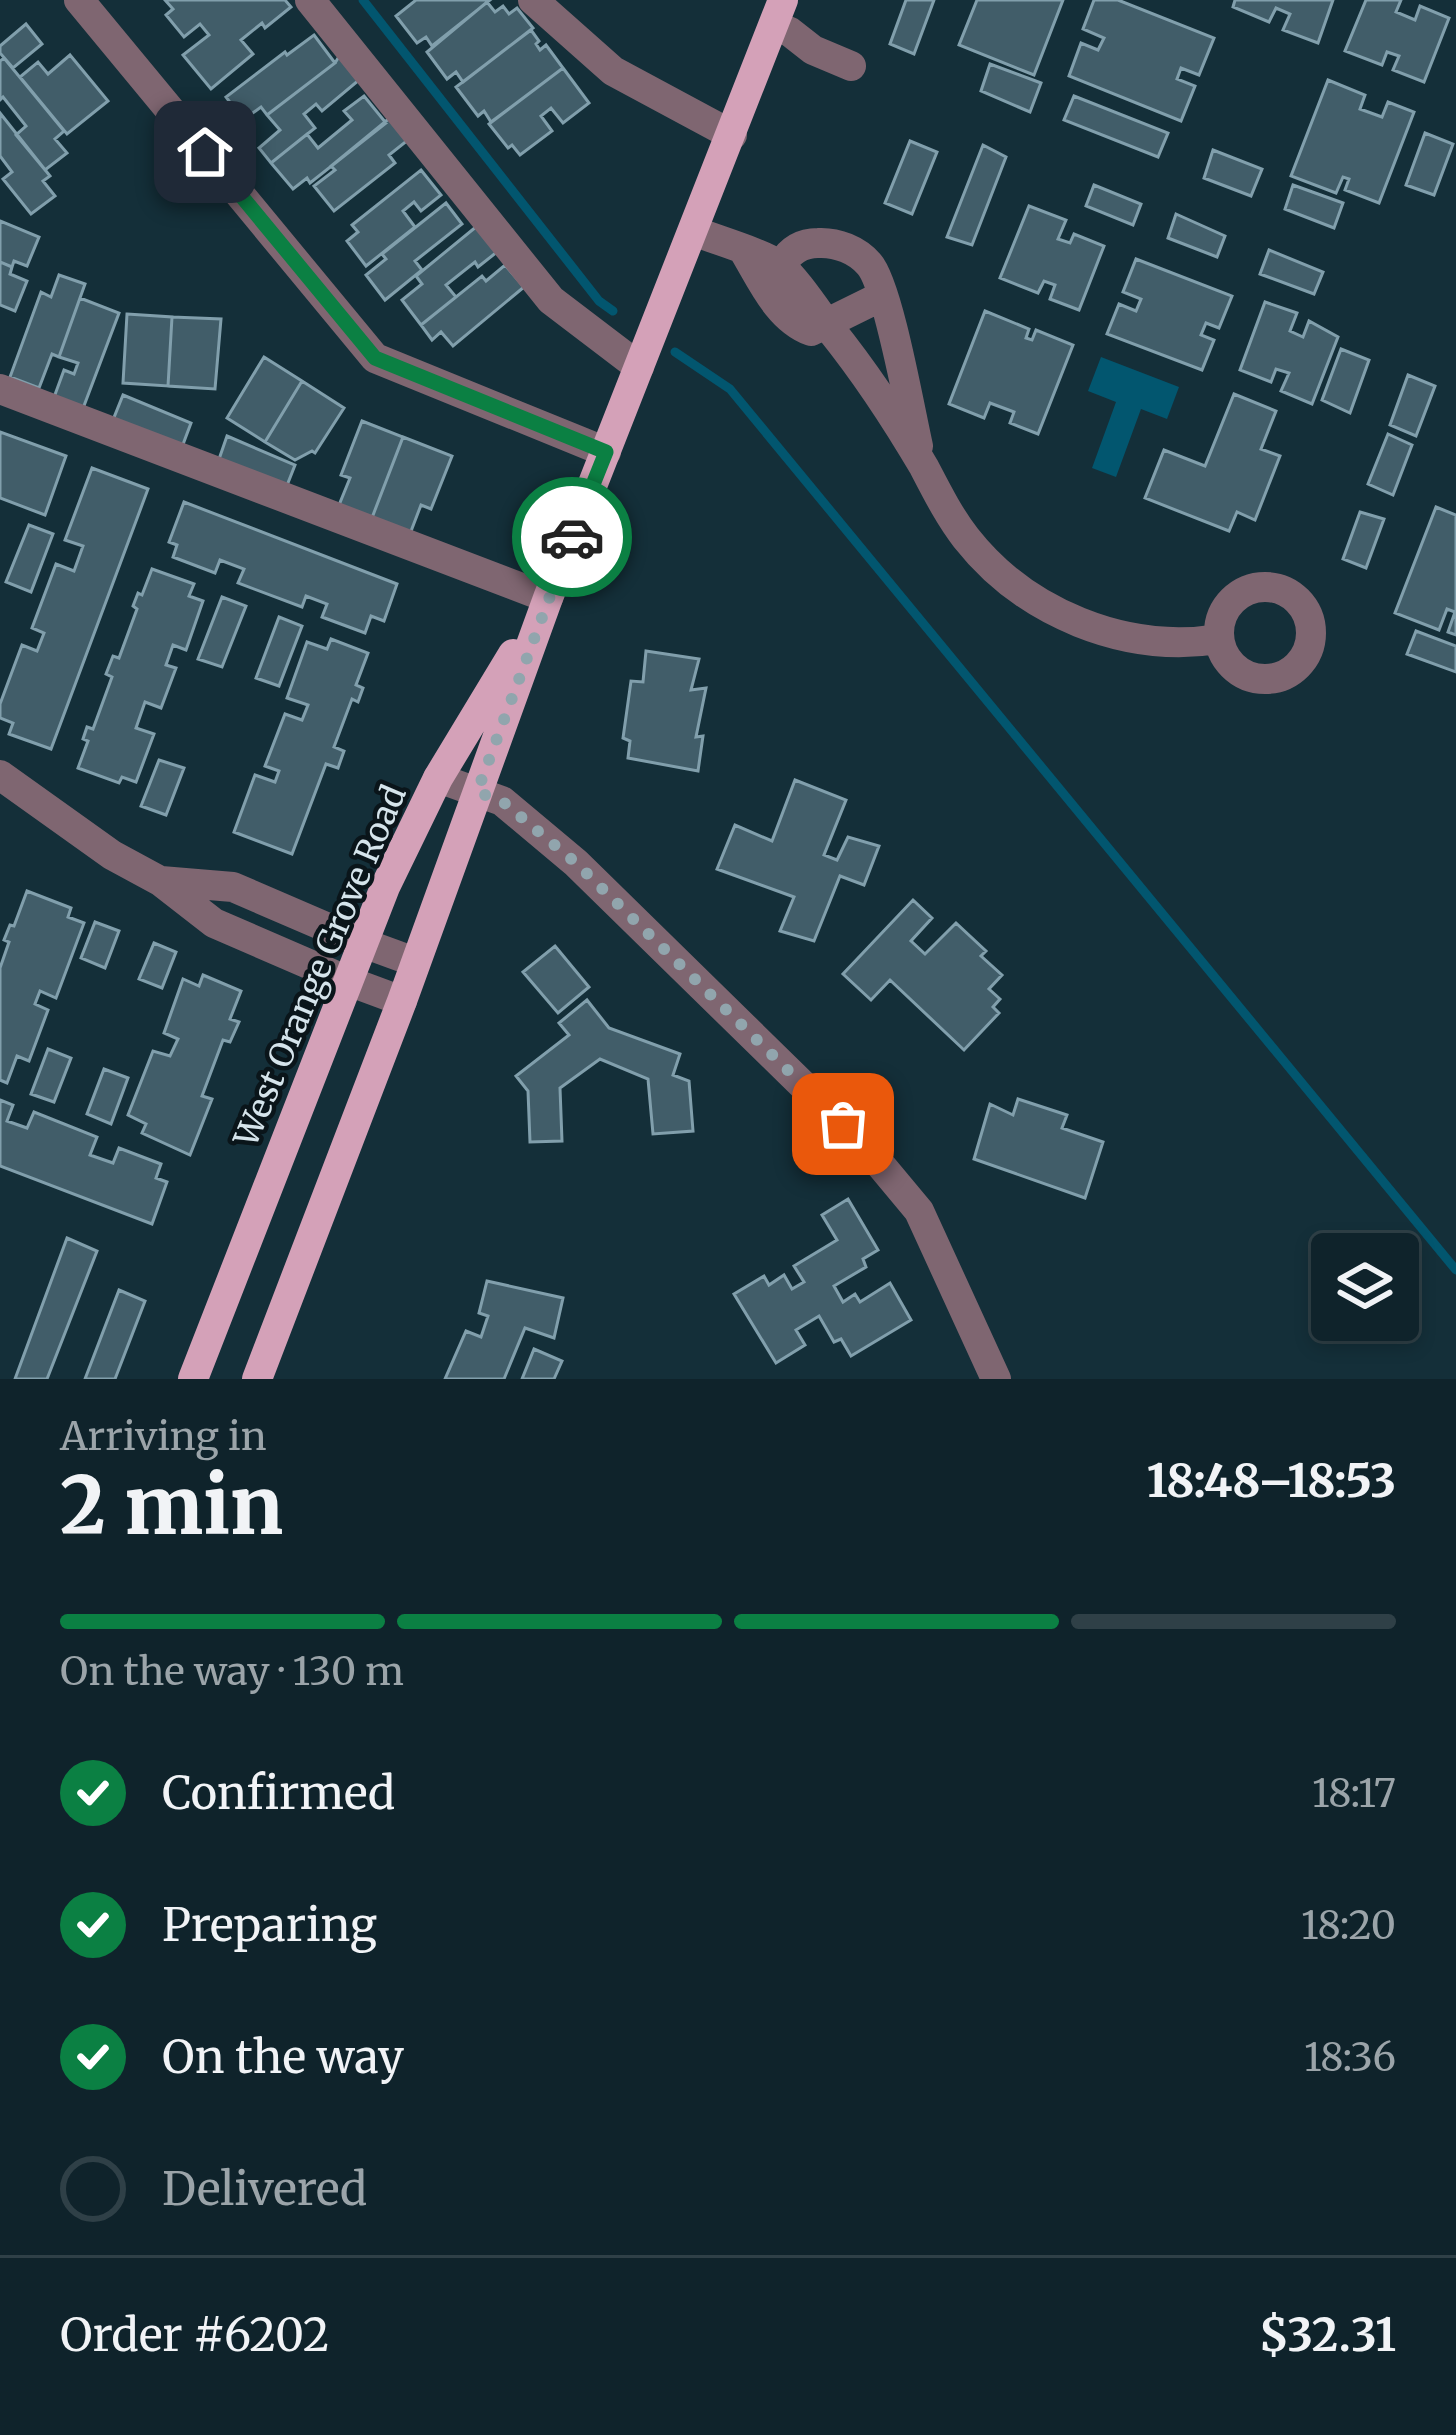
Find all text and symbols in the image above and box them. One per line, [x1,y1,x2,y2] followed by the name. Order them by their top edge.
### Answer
[154,101,256,203] pin
[172,119,238,185] icon: home
[512,477,632,597] courier
[539,504,605,570] icon: car
[225,779,415,1154] street label: West Orange Grove Road
[792,1073,894,1175] pin
[810,1091,876,1157] icon: bag
[1311,1233,1419,1341] map controls
[1311,1233,1419,1341] button: layers
[60,1412,267,1461] text: Arriving in
[1147,1453,1396,1509] text: 18:48–18:53
[60,1457,283,1555] text: 2 min
[60,1647,404,1696] text: On the way · 130 m
[60,1760,126,1826] icon: check
[162,1765,395,1821] text: Confirmed
[1312,1769,1396,1818] text: 18:17
[60,1892,126,1958] icon: check
[162,1897,377,1953] text: Preparing
[1301,1901,1396,1950] text: 18:20
[60,2024,126,2090] icon: check
[162,2029,404,2085] text: On the way
[1304,2033,1396,2082] text: 18:36
[162,2161,367,2217] text: Delivered
[60,2307,329,2363] text: Order #6202
[1259,2307,1396,2363] text: $32.31

